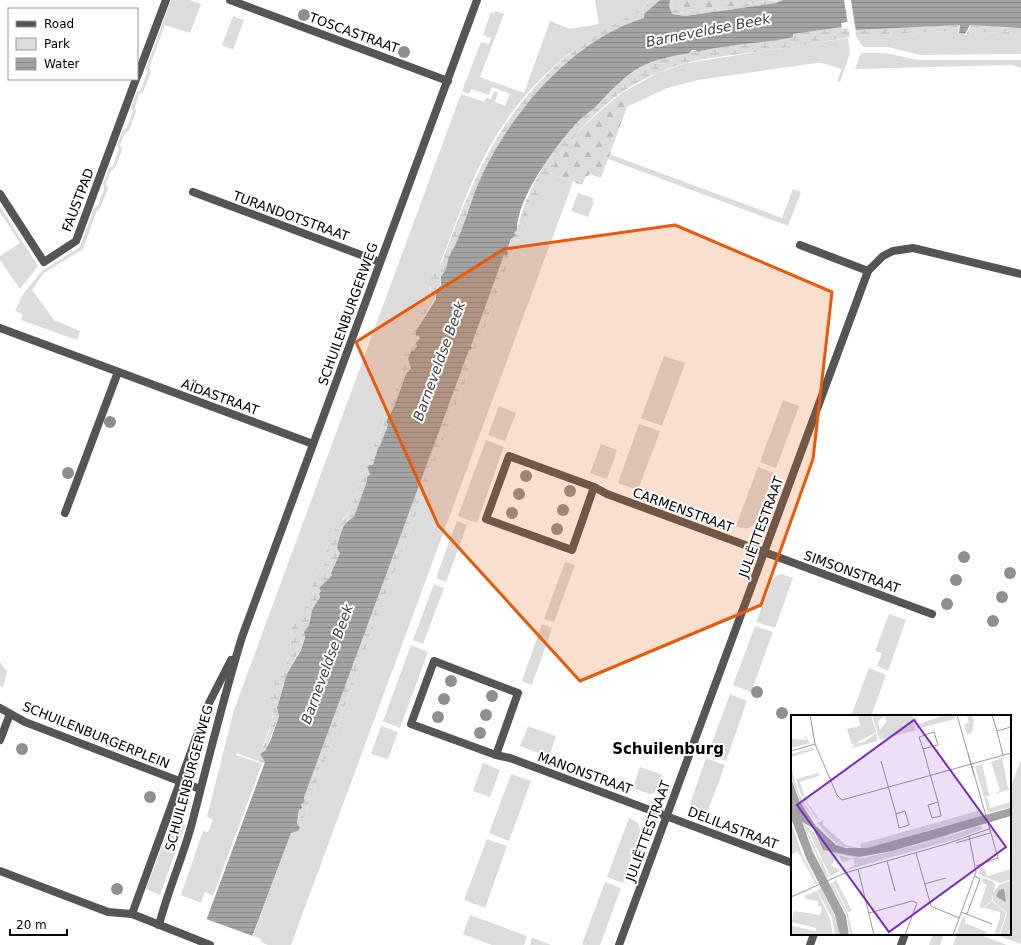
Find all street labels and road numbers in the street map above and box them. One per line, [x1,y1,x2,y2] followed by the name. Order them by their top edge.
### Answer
[306,10,401,56] street label: TOSCASTRAAT
[59,166,97,234] street label: FAUSTPAD
[230,188,351,244] street label: TURANDOTSTRAAT
[315,240,381,388] street label: SCHUILENBURGERWEG
[179,376,261,418] street label: AÏDASTRAAT
[735,474,786,580] street label: JULIËTTESTRAAT
[631,485,735,535] street label: CARMENSTRAAT
[802,548,902,596] street label: SIMSONSTRAAT
[20,699,172,771] street label: SCHUILENBURGERPLEIN
[162,703,216,853] street label: SCHUILENBURGERWEG
[536,749,634,797] street label: MANONSTRAAT
[622,778,673,884] street label: JULIËTTESTRAAT
[686,804,780,852] street label: DELILASTRAAT

